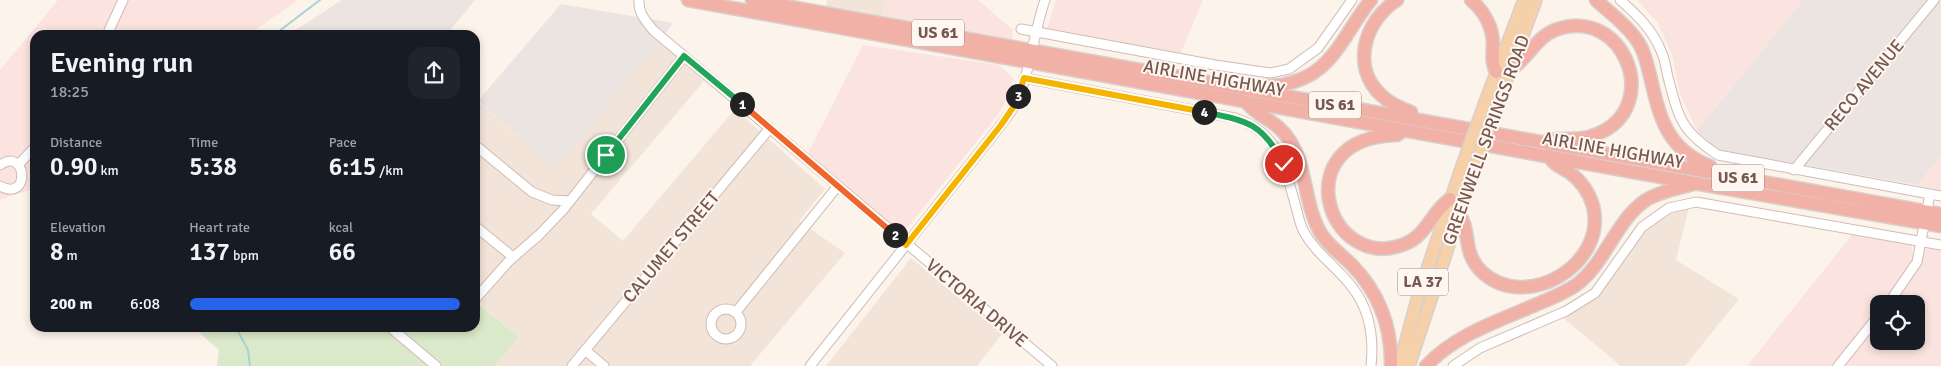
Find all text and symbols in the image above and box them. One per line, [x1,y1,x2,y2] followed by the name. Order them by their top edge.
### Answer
[912,19,964,46] road number: US 61
[1438,32,1534,248] street label: GREENWELL SPRINGS ROAD
[1819,35,1909,135] street label: RECO AVENUE
[50,46,193,80] text: Evening run
[408,47,460,99] button: share
[1142,55,1286,101] street label: AIRLINE HIGHWAY
[50,82,89,102] text: 18:25
[1006,84,1030,108] pin: 3
[1015,88,1022,105] text: 3
[730,92,754,116] pin: 1
[1309,92,1361,118] road number: US 61
[739,96,746,113] text: 1
[1192,100,1216,124] pin: 4
[1201,104,1208,121] text: 4
[1541,127,1685,173] street label: AIRLINE HIGHWAY
[50,134,102,151] text: Distance
[189,134,218,151] text: Time
[329,134,357,151] text: Pace
[585,134,627,176] pin
[592,141,620,169] icon: arrive
[1263,143,1305,185] pin
[1270,150,1298,178] icon: check
[50,151,97,182] text: 0.90
[189,151,237,182] text: 5:38
[329,151,376,182] text: 6:15
[97,162,119,179] text: km
[376,162,403,179] text: /km
[1712,164,1764,192] road number: US 61
[618,187,724,307] street label: CALUMET STREET
[50,219,106,236] text: Elevation
[189,219,250,236] text: Heart rate
[329,219,353,236] text: kcal
[882,222,908,248] pin: 2
[892,227,899,244] text: 2
[50,236,64,267] text: 8
[189,236,230,267] text: 137
[329,236,356,267] text: 66
[64,247,78,264] text: m
[230,247,259,264] text: bpm
[922,254,1032,352] street label: VICTORIA DRIVE
[1398,268,1448,296] road number: LA 37
[50,294,92,314] text: 200 m
[130,294,160,314] text: 6:08
[1870,295,1925,350] map controls
[1870,295,1925,350] button: locate

